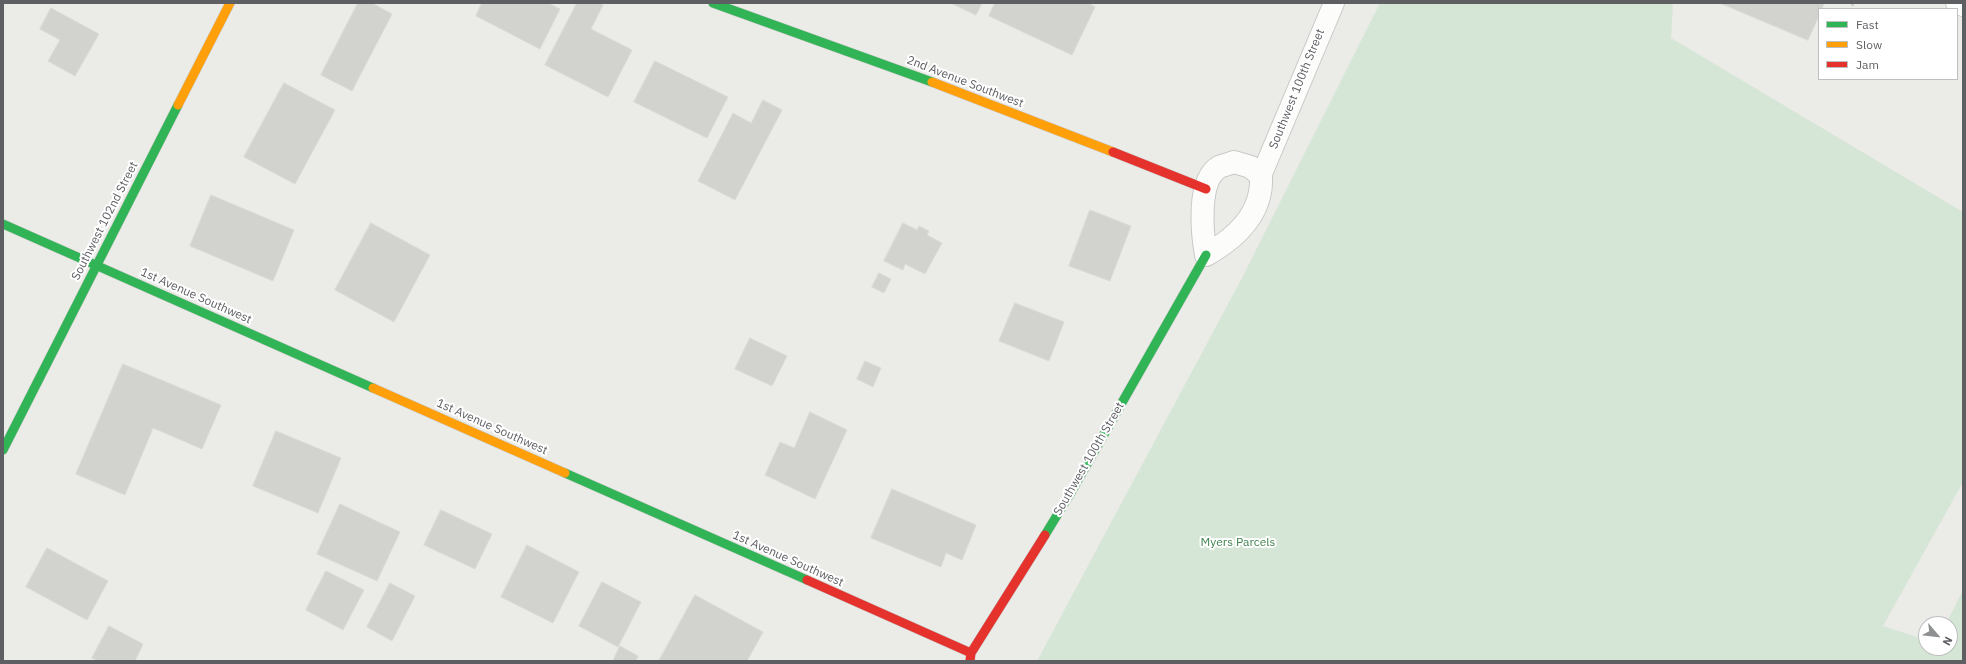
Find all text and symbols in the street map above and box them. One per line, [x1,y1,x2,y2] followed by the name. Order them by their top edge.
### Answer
[1818,8,1958,80] legend
[1856,17,1879,32] text: Fast
[1266,27,1328,151] street label: Southwest 100th Street
[1856,37,1882,52] text: Slow
[905,53,1025,111] street label: 2nd Avenue Southwest
[1856,57,1879,72] text: Jam
[69,159,141,283] street label: Southwest 102nd Street
[138,265,254,327] street label: 1st Avenue Southwest
[434,396,550,458] street label: 1st Avenue Southwest
[1051,400,1127,518] street label: Southwest 100th Street
[730,528,846,590] street label: 1st Avenue Southwest
[1201,536,1275,550] park label: Myers Parcels
[1918,616,1958,656] north arrow
[1940,634,1956,648] text: N

